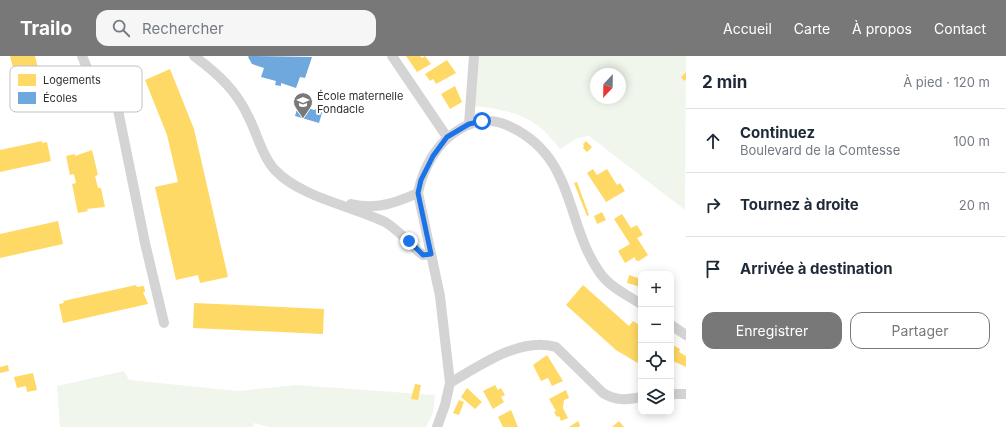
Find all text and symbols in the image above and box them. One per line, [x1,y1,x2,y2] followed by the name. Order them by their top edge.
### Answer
[96,10,376,46] search box
[20,17,72,40] text: Trailo
[110,17,132,39] icon: search
[142,19,224,38] text: Rechercher
[723,20,772,37] text: Accueil
[794,20,830,37] text: Carte
[852,20,912,37] text: À propos
[934,20,986,37] text: Contact
[10,66,142,112] legend
[590,68,626,104] north arrow
[702,72,747,92] text: 2 min
[43,73,101,87] text: Logements
[903,74,990,90] text: À pied · 120 m
[317,89,403,116] place label: École maternelle Fondacle
[43,91,78,105] text: Écoles
[292,91,314,119] school or university icon: École maternelle Fondacle
[473,112,491,130] route start
[740,123,815,142] text: Continuez
[702,130,724,152] icon: ahead
[953,133,990,149] text: 100 m
[740,142,900,158] text: Boulevard de la Comtesse
[702,194,724,216] icon: right
[740,195,859,214] text: Tournez à droite
[959,197,990,213] text: 20 m
[400,232,418,250] route end
[702,258,724,280] icon: arrive
[740,259,893,278] text: Arrivée à destination
[638,271,674,415] map controls
[638,271,674,307] button: +
[638,307,674,343] button: −
[702,312,842,349] button: Enregistrer
[850,312,990,349] button: Partager
[638,343,674,379] button: locate
[638,379,674,415] button: layers

